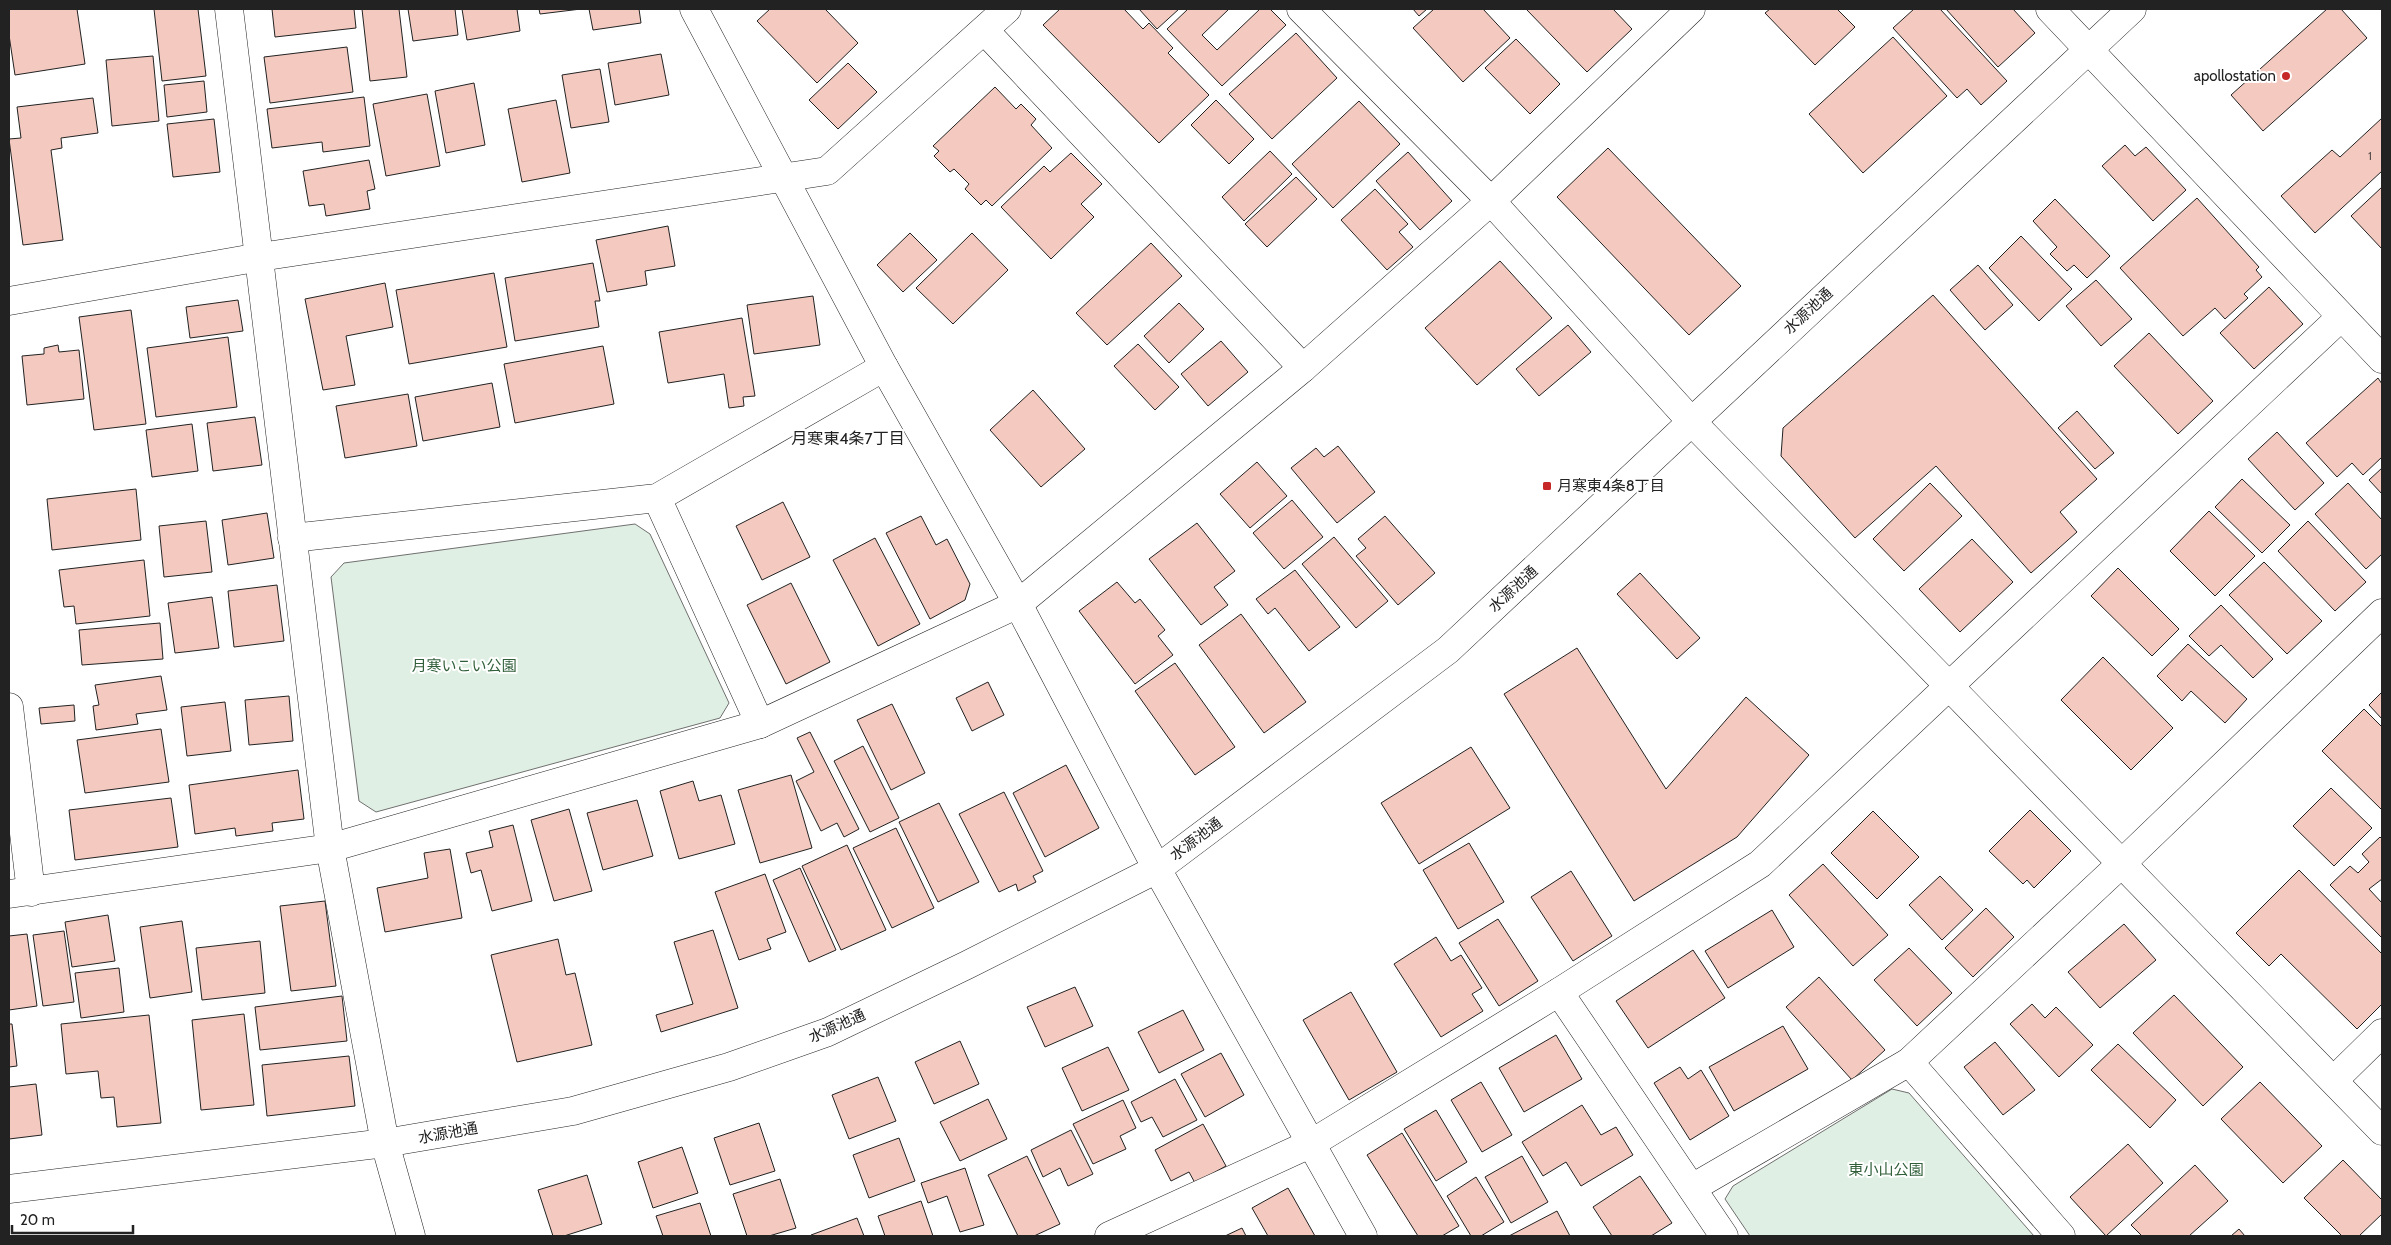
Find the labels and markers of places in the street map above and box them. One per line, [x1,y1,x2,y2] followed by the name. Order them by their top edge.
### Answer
[2194,67,2276,85] place label: apollostation
[2280,70,2292,82] marker: apollostation
[1557,477,1665,495] place label: 月寒東4条8丁目
[1541,480,1553,492] marker: 月寒東4条8丁目

